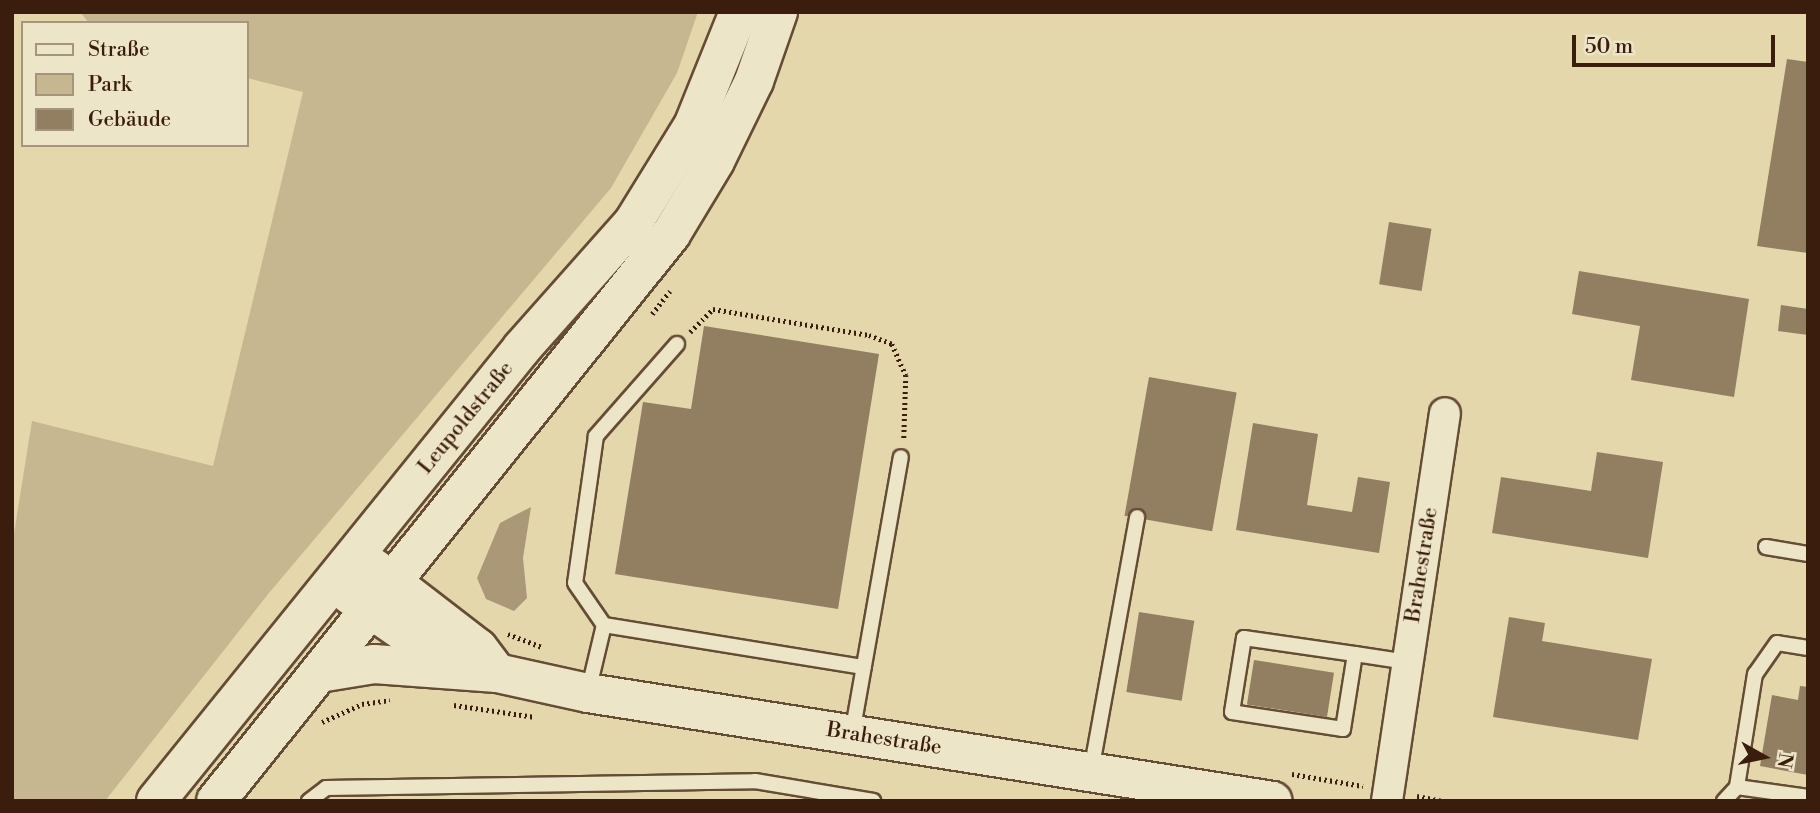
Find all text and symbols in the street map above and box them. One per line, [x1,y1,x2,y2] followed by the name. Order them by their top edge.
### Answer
[21,21,248,147] legend
[1575,21,1778,65] scale bar
[1585,34,1633,60] text: 50 m
[88,37,150,63] text: Straße
[88,72,132,98] text: Park
[88,107,171,133] text: Gebäude
[413,357,519,479] street label: Leupoldstraße
[1400,506,1444,624] street label: Brahestraße
[825,717,943,761] street label: Brahestraße
[1729,722,1799,792] north arrow
[1772,751,1798,770] text: N

